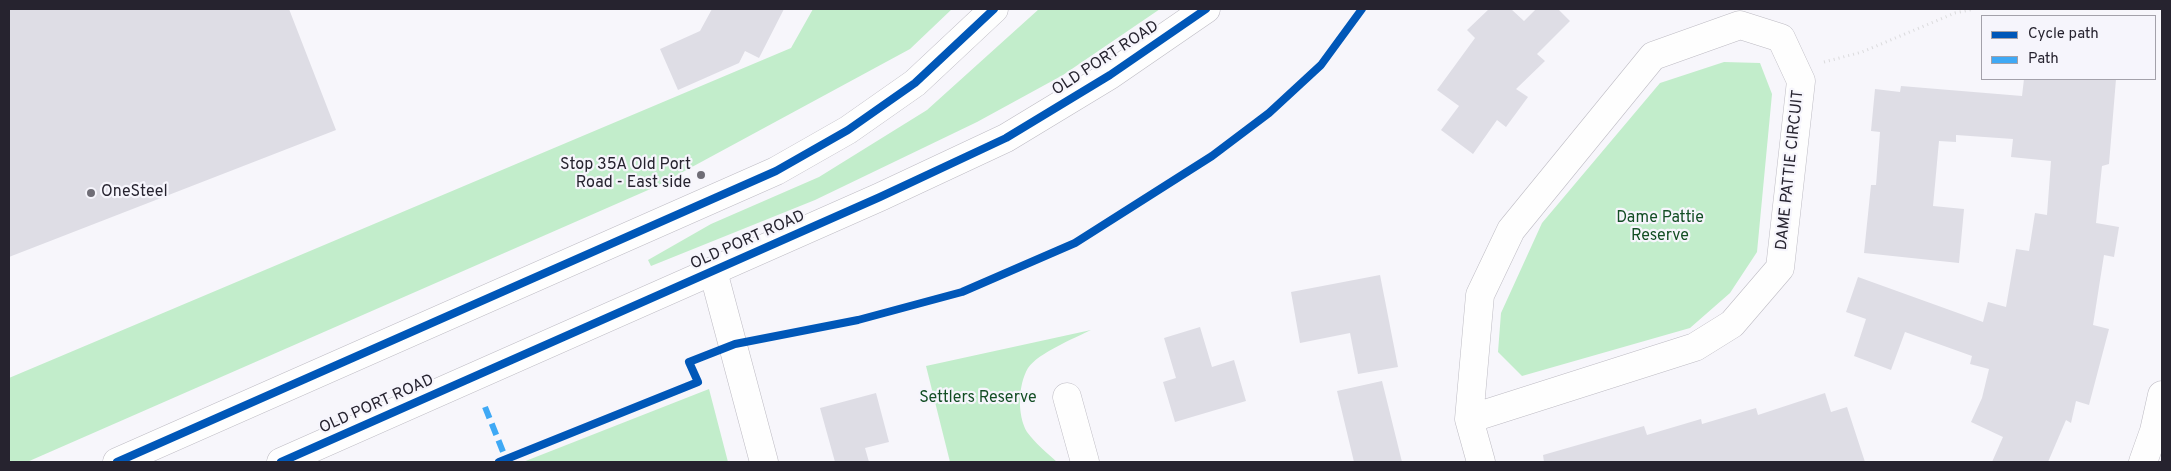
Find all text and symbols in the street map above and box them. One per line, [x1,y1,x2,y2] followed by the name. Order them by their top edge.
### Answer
[1981,15,2156,80] legend
[1049,17,1163,101] street label: OLD PORT ROAD
[2028,25,2099,44] text: Cycle path
[2028,50,2059,69] text: Path
[1773,89,1809,251] street label: DAME PATTIE CIRCUIT
[560,156,691,194] place label: Stop 35A Old Port Road - East side
[695,169,707,181] marker: Stop 35A Old Port Road - East side
[101,183,168,203] place label: OneSteel
[85,187,97,199] marker: OneSteel
[688,207,808,275] street label: OLD PORT ROAD
[1616,209,1704,247] park label: Dame Pattie Reserve
[317,371,437,439] street label: OLD PORT ROAD
[919,389,1037,409] park label: Settlers Reserve

